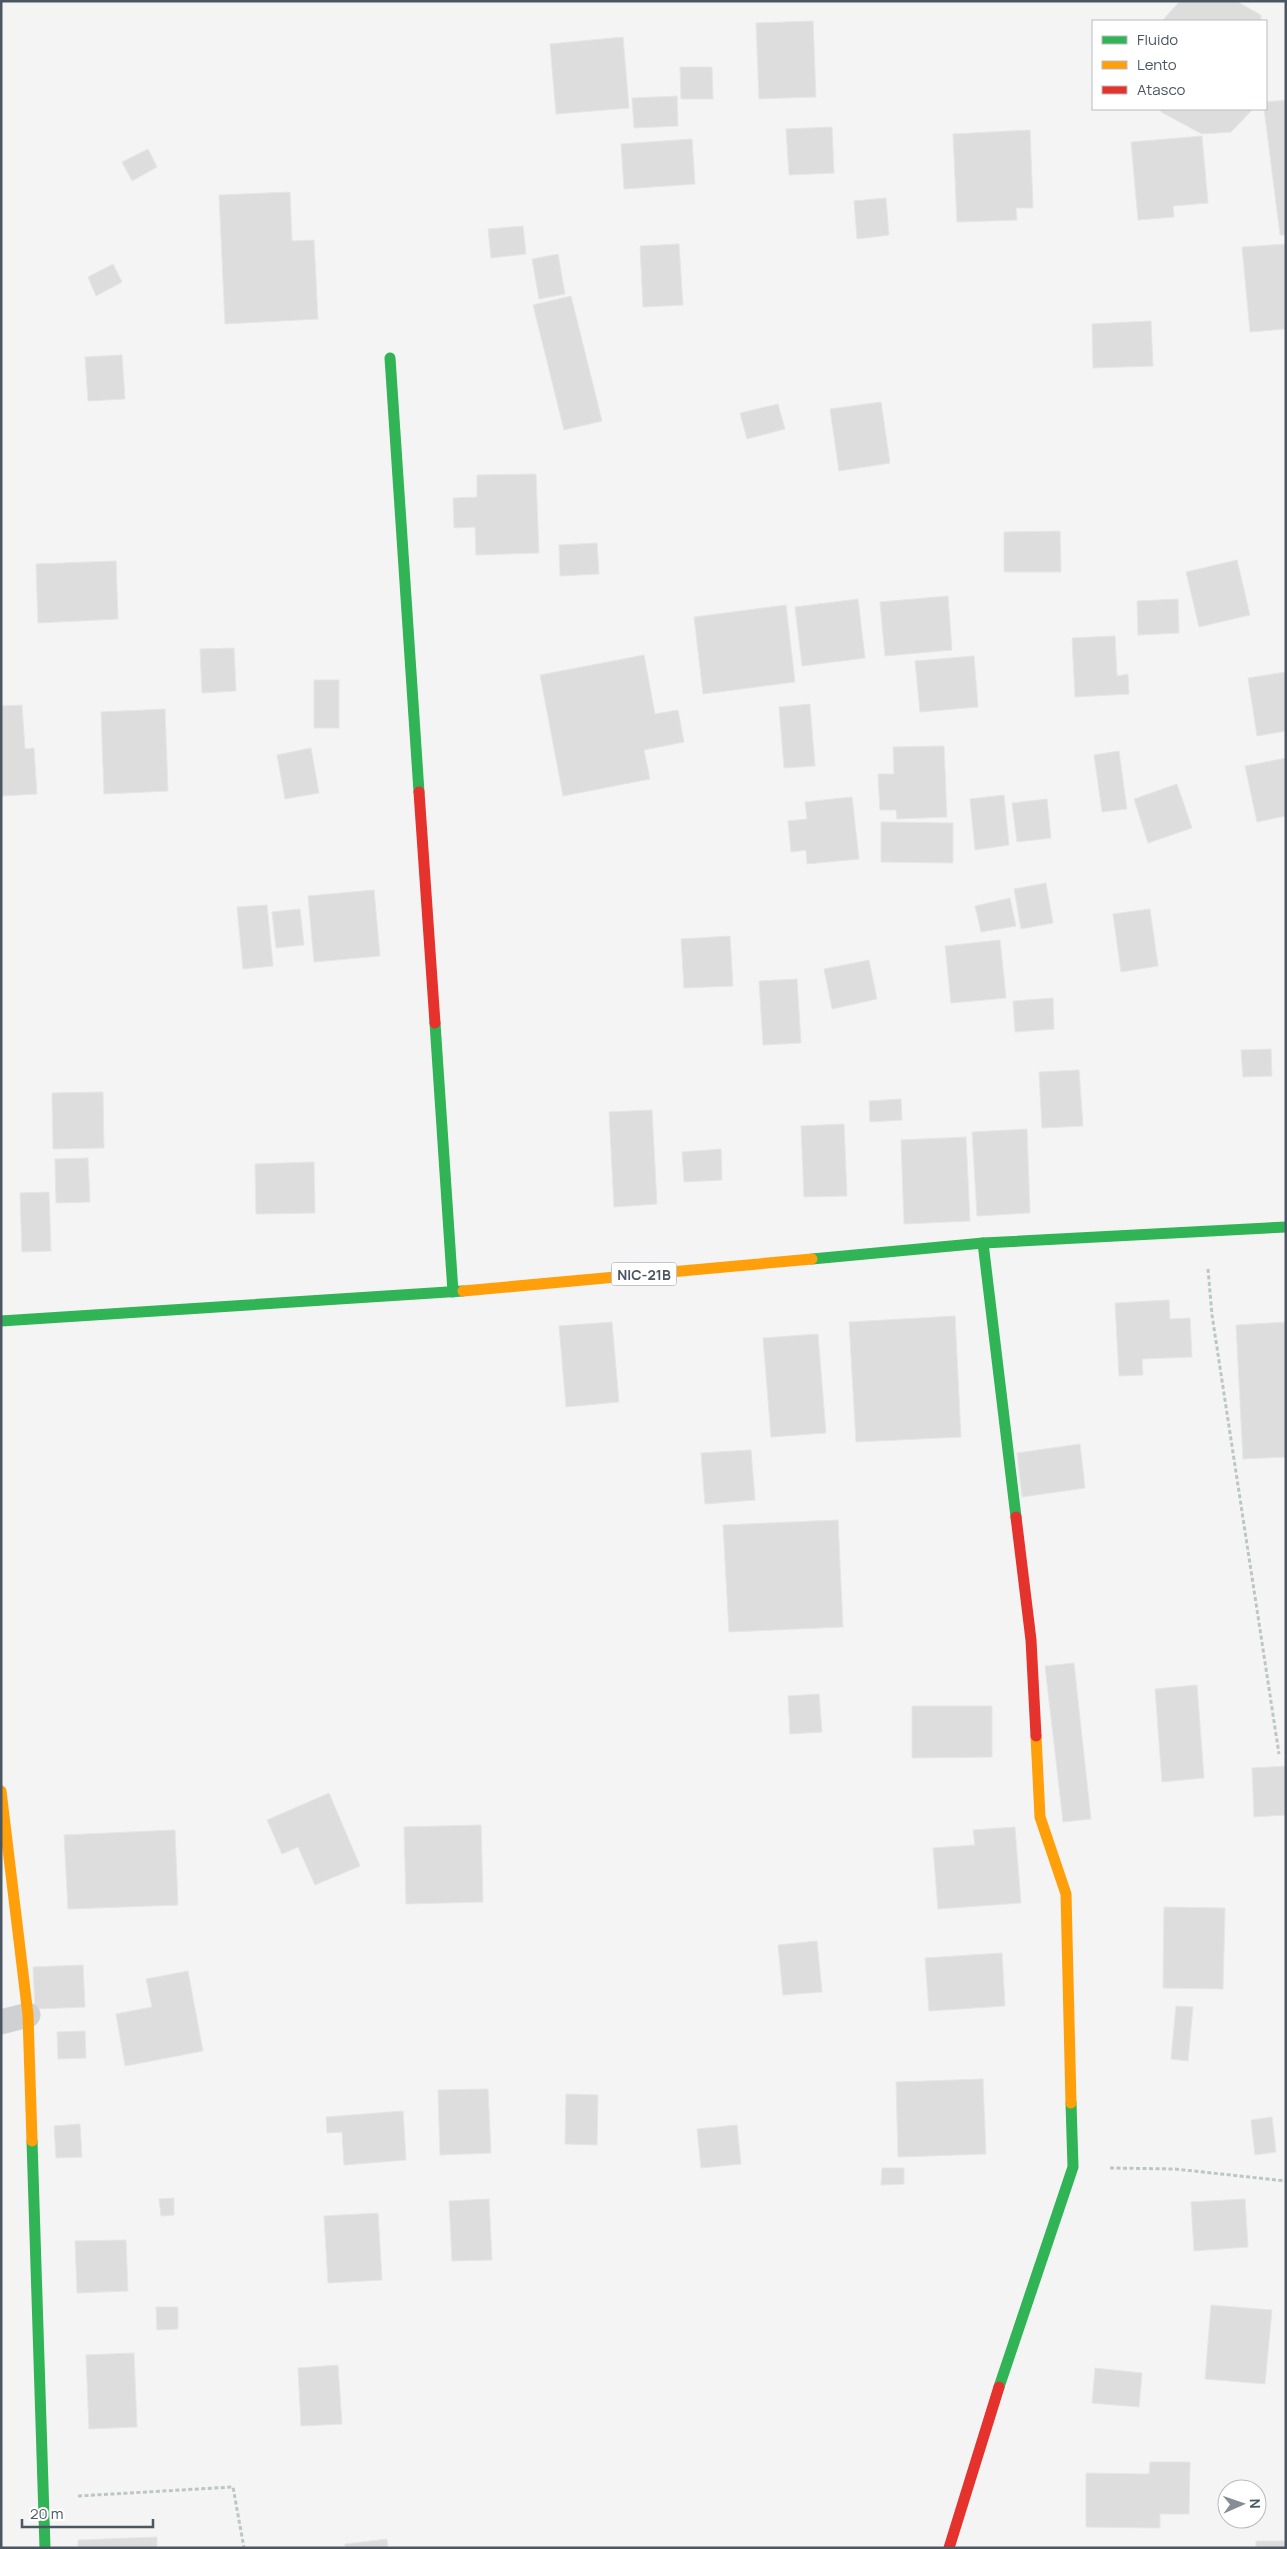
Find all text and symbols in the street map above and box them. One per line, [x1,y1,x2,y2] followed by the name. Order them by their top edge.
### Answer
[1092,20,1267,110] legend
[1137,29,1178,50] text: Fluido
[1137,54,1177,75] text: Lento
[1137,79,1185,100] text: Atasco
[612,1262,676,1286] road number: NIC-21B
[1217,2479,1267,2529] north arrow
[22,2496,154,2528] scale bar
[1246,2498,1265,2509] text: N
[30,2503,63,2524] text: 20 m

